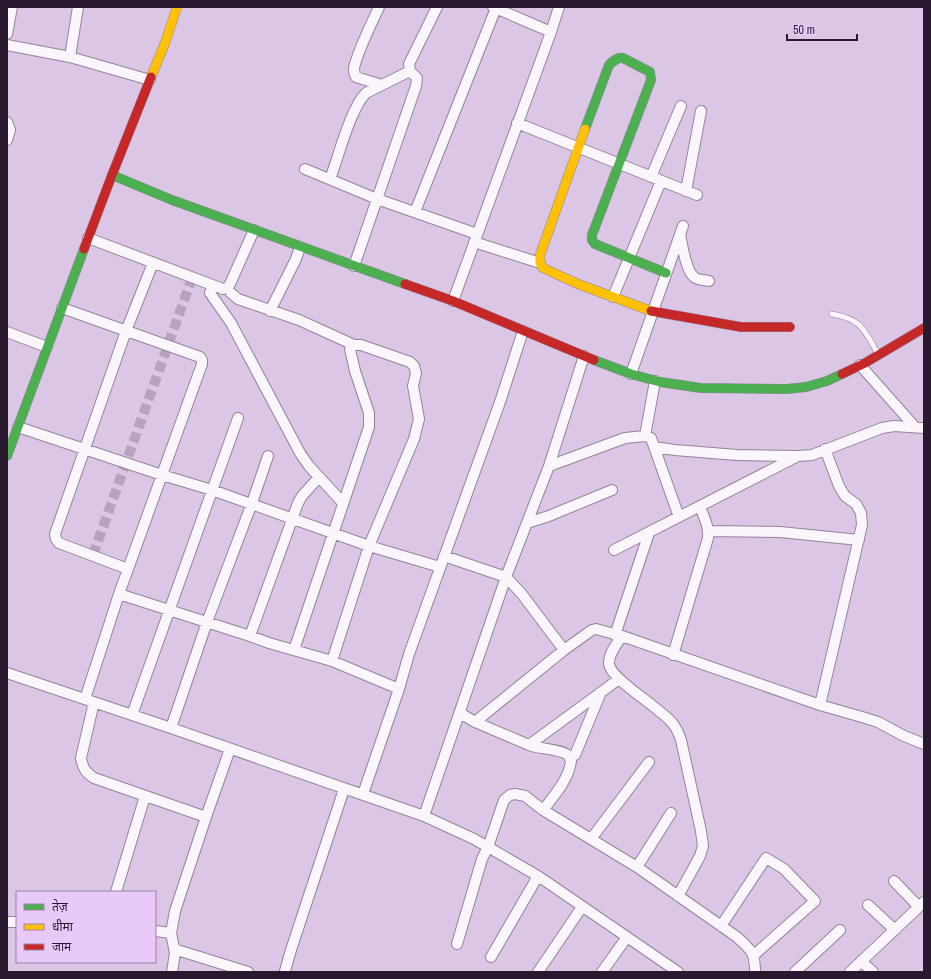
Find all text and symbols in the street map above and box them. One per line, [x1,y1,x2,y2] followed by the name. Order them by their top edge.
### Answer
[787,16,857,42] scale bar
[793,22,815,38] text: 50 m
[16,891,156,963] legend
[52,899,69,915] text: तेज़
[52,919,74,935] text: धीमा
[52,939,72,955] text: जाम

